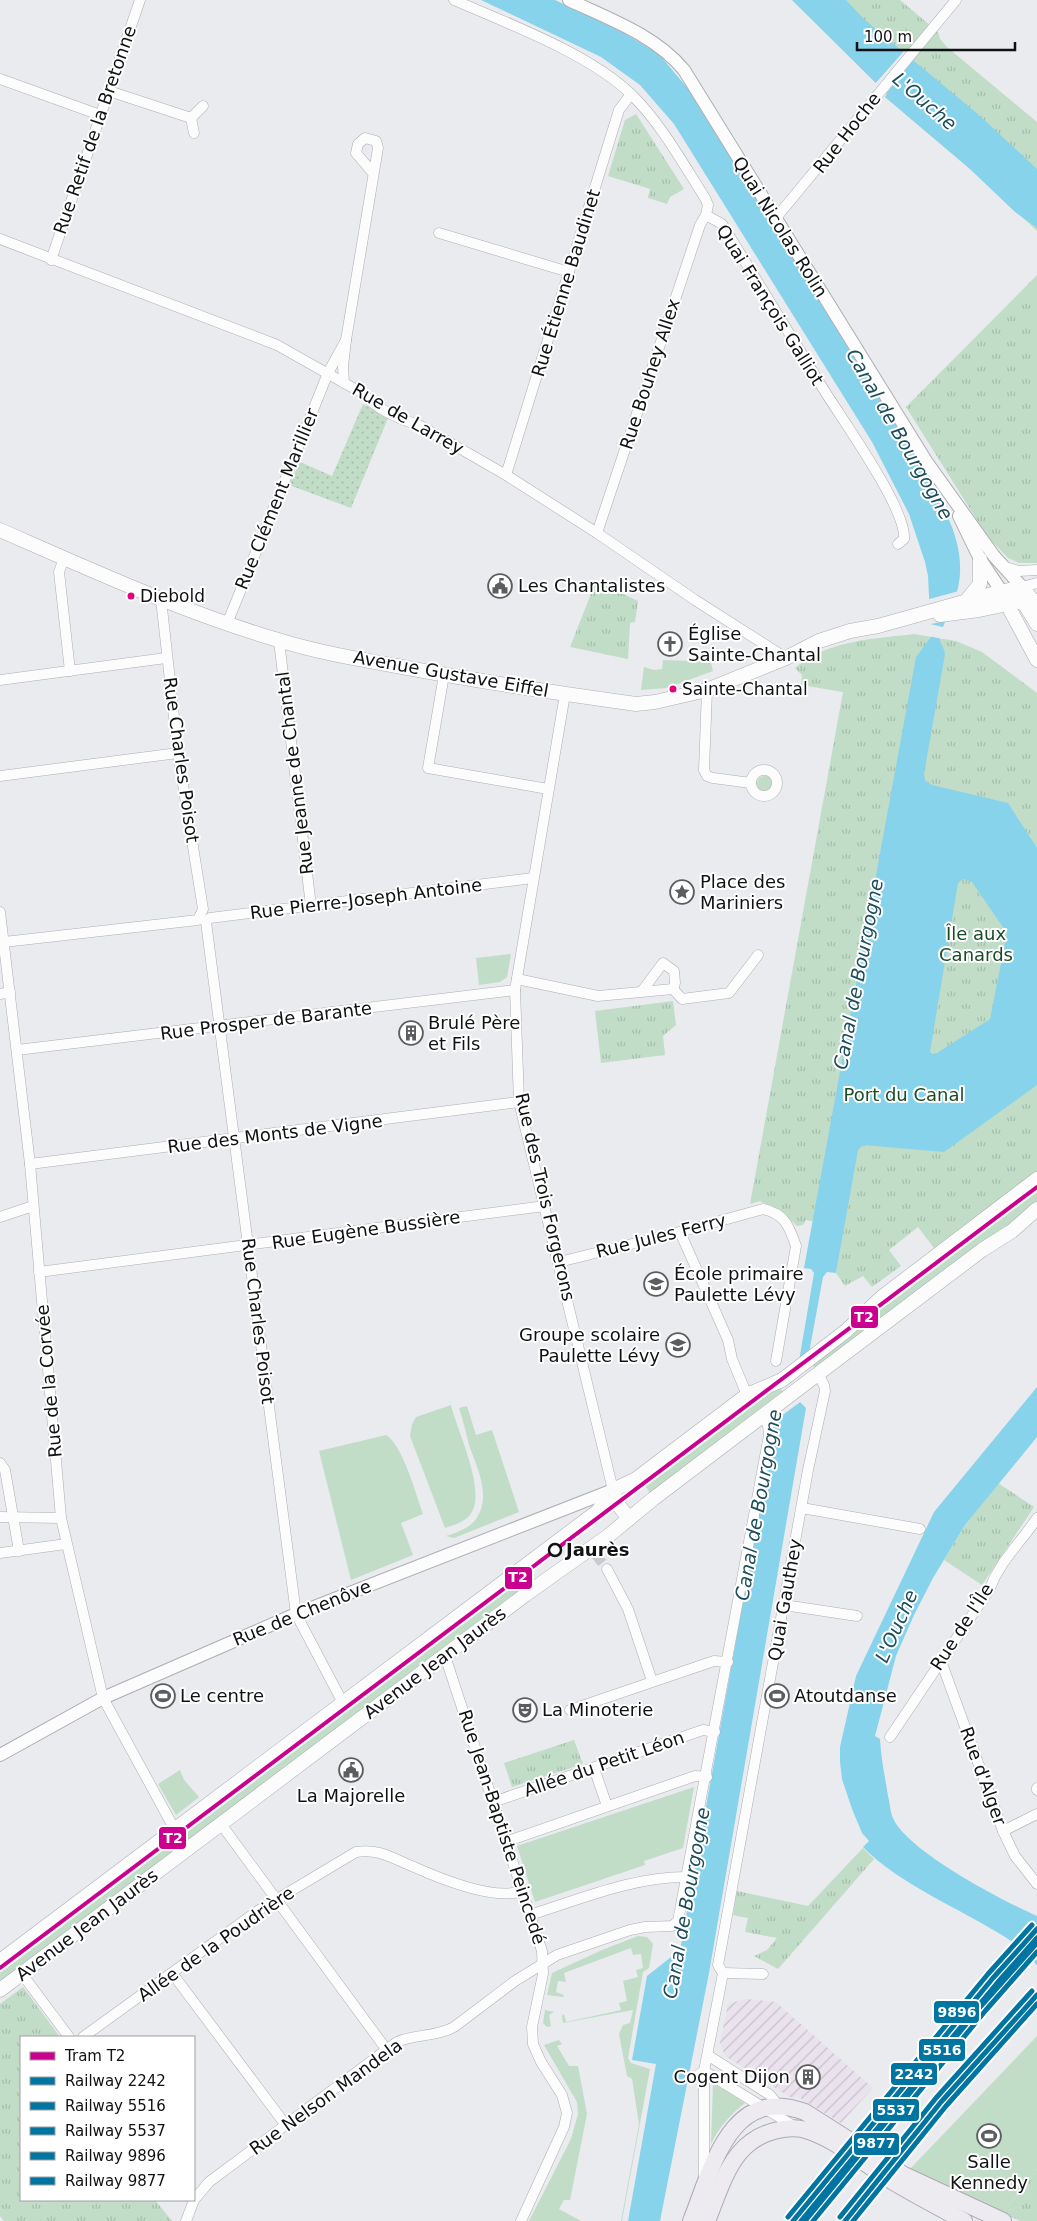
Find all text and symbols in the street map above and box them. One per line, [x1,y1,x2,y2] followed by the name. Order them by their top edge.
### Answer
[857,20,1014,52] scale bar
[49,23,140,237] street label: Rue Retif de la Bretonne
[864,28,912,46] text: 100 m
[889,67,961,135] water label: L'Ouche
[809,88,885,177] street label: Rue Hoche
[729,152,832,301] street label: Quai Nicolas Rolin
[527,187,604,379] street label: Rue Étienne Baudinet
[712,221,828,389] street label: Quai François Galliot
[615,295,684,452] street label: Rue Bouhey Allex
[842,345,958,523] water label: Canal de Bourgogne
[349,378,468,459] street label: Rue de Larrey
[231,404,323,593] street label: Rue Clément Marillier
[487,573,513,599] public building icon: Les Chantalistes
[518,575,665,596] place label: Les Chantalistes
[140,586,205,606] place label: Diebold
[126,591,136,601] marker: Diebold
[688,623,821,665] place label: Église Sainte-Chantal
[657,631,683,657] church icon: Église Sainte-Chantal
[352,646,550,701] street label: Avenue Gustave Eiffel
[272,670,317,876] street label: Rue Jeanne de Chantal
[159,676,204,844] street label: Rue Charles Poisot
[682,679,808,699] place label: Sainte-Chantal
[668,684,678,694] marker: Sainte-Chantal
[700,871,785,913] place label: Place des Mariniers
[249,874,483,923] street label: Rue Pierre-Joseph Antoine
[829,877,887,1071] water label: Canal de Bourgogne
[669,879,695,905] place icon: Place des Mariniers
[939,923,1013,965] park label: Île aux Canards
[159,997,373,1044] street label: Rue Prosper de Barante
[428,1012,520,1054] place label: Brulé Père et Fils
[398,1020,424,1046] building icon: Brulé Père et Fils
[844,1084,965,1105] park label: Port du Canal
[511,1091,580,1303] street label: Rue des Trois Forgerons
[166,1110,384,1157] street label: Rue des Monts de Vigne
[270,1206,461,1253] street label: Rue Eugène Bussière
[594,1209,728,1262] street label: Rue Jules Ferry
[238,1237,279,1405] street label: Rue Charles Poisot
[674,1263,804,1305] place label: École primaire Paulette Lévy
[643,1271,669,1297] school or university icon: École primaire Paulette Lévy
[31,1304,66,1459] street label: Rue de la Corvée
[850,1305,879,1329] line badge: T2
[854,1309,874,1325] text: T2
[519,1324,660,1366] place label: Groupe scolaire Paulette Lévy
[665,1332,691,1358] school or university icon: Groupe scolaire Paulette Lévy
[730,1408,786,1602] water label: Canal de Bourgogne
[763,1537,806,1663] street label: Quai Gauthey
[564,1539,629,1560] place label: Jaurès
[548,1543,562,1557] marker: Jaurès
[504,1566,533,1590] line badge: T2
[508,1569,528,1585] text: T2
[230,1575,374,1650] street label: Rue de Chenôve
[926,1579,997,1674] street label: Rue de l'Île
[870,1586,922,1666] water label: L'Ouche
[360,1602,510,1723] street label: Avenue Jean Jaurès
[150,1683,176,1709] sports icon: Le centre
[764,1683,790,1709] sports icon: Atoutdanse
[180,1685,264,1706] place label: Le centre
[794,1685,897,1706] place label: Atoutdanse
[512,1697,538,1723] theatre icon: La Minoterie
[542,1699,653,1720] place label: La Minoterie
[455,1707,550,1947] street label: Rue Jean-Baptiste Peincedé
[956,1724,1011,1829] street label: Rue d'Alger
[521,1726,687,1801] street label: Allée du Petit Léon
[338,1757,364,1783] public building icon: La Majorelle
[297,1785,405,1806] place label: La Majorelle
[658,1806,714,2000] water label: Canal de Bourgogne
[158,1826,187,1850] line badge: T2
[163,1830,183,1846] text: T2
[12,1864,162,1985] street label: Avenue Jean Jaurès
[134,1882,298,2005] street label: Allée de la Poudrière
[933,2000,980,2024] line badge: 9896
[938,2004,976,2020] text: 9896
[245,2034,406,2159] street label: Rue Nelson Mandela
[20,2036,195,2201] legend
[918,2038,966,2062] line badge: 5516
[923,2042,961,2058] text: 5516
[64,2047,125,2065] text: Tram T2
[890,2062,938,2086] line badge: 2242
[795,2064,821,2090] building icon: Cogent Dijon
[673,2066,790,2087] place label: Cogent Dijon
[895,2066,933,2082] text: 2242
[65,2072,166,2090] text: Railway 2242
[65,2097,166,2115] text: Railway 5516
[872,2098,920,2122] line badge: 5537
[877,2102,915,2118] text: 5537
[65,2122,166,2140] text: Railway 5537
[976,2123,1002,2149] sports icon: Salle Kennedy
[853,2132,900,2156] line badge: 9877
[857,2135,895,2151] text: 9877
[65,2147,166,2165] text: Railway 9896
[950,2151,1028,2193] place label: Salle Kennedy
[65,2172,166,2190] text: Railway 9877

